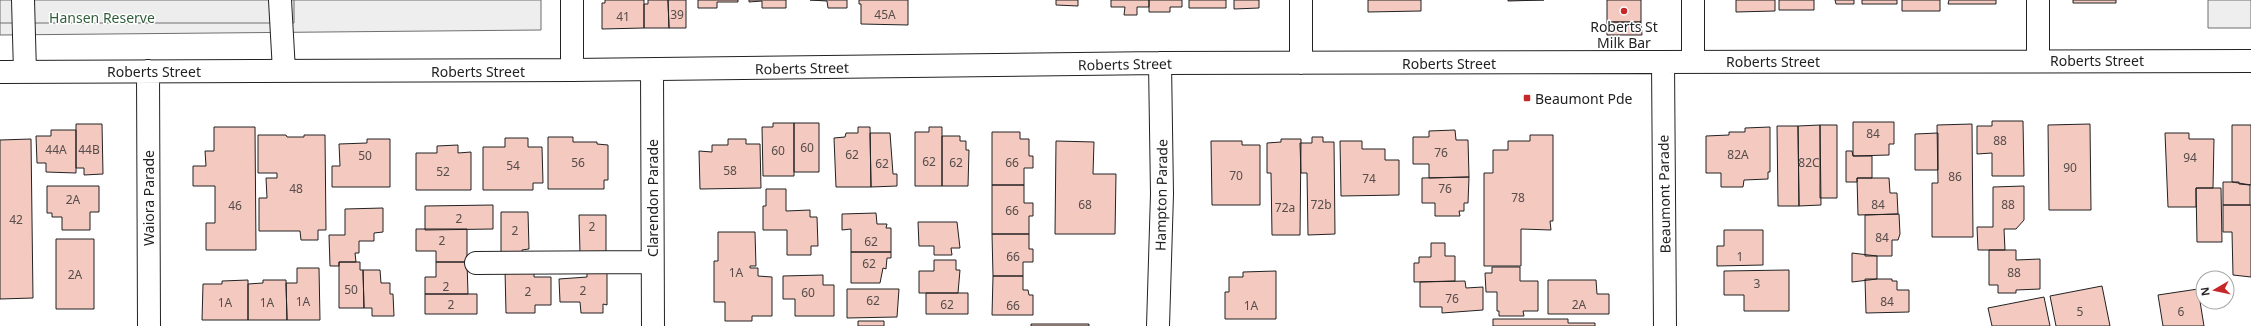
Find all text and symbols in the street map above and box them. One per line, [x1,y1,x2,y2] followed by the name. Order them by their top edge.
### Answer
[670,6,684,23] house number: 39
[874,6,896,23] house number: 45A
[1619,6,1629,16] marker: Roberts St Milk Bar
[49,8,155,27] park label: Hansen Reserve
[616,8,630,25] house number: 41
[1590,17,1658,52] place label: Roberts St Milk Bar
[2050,51,2144,70] street label: Roberts Street
[1726,52,1820,71] street label: Roberts Street
[1078,54,1172,74] street label: Roberts Street
[1402,54,1496,73] street label: Roberts Street
[755,58,849,78] street label: Roberts Street
[107,62,201,81] street label: Roberts Street
[431,62,525,81] street label: Roberts Street
[1535,89,1632,108] place label: Beaumont Pde
[1522,93,1532,103] marker: Beaumont Pde
[1866,125,1880,142] house number: 84
[1993,132,2007,149] house number: 88
[1653,134,1675,253] street label: Beaumont Parade
[643,139,662,257] street label: Clarendon Parade
[800,139,814,156] house number: 60
[1151,139,1171,251] street label: Hampton Parade
[45,141,67,158] house number: 44A
[78,141,100,158] house number: 44B
[771,142,785,159] house number: 60
[1434,144,1448,161] house number: 76
[845,146,859,163] house number: 62
[1727,146,1749,163] house number: 82A
[358,147,372,164] house number: 50
[2183,149,2197,166] house number: 94
[139,150,158,246] street label: Waiora Parade
[922,153,936,170] house number: 62
[571,154,585,171] house number: 56
[949,154,963,171] house number: 62
[1005,154,1019,171] house number: 66
[1798,154,1820,171] house number: 82C
[875,155,889,172] house number: 62
[506,157,520,174] house number: 54
[2063,159,2077,176] house number: 90
[723,162,737,179] house number: 58
[436,163,450,180] house number: 52
[1229,167,1243,184] house number: 70
[1948,168,1962,185] house number: 86
[1362,170,1376,187] house number: 74
[289,180,303,197] house number: 48
[1438,180,1452,197] house number: 76
[1511,189,1525,206] house number: 78
[66,191,81,208] house number: 2A
[1078,196,1092,213] house number: 68
[1310,196,1332,213] house number: 72b
[1871,196,1885,213] house number: 84
[2001,196,2015,213] house number: 88
[228,197,242,214] house number: 46
[1275,199,1295,216] house number: 72a
[1005,202,1019,219] house number: 66
[456,210,463,227] house number: 2
[9,211,23,228] house number: 42
[589,218,596,235] house number: 2
[512,222,519,239] house number: 2
[1875,229,1889,246] house number: 84
[439,232,446,249] house number: 2
[864,233,878,250] house number: 62
[1006,248,1020,265] house number: 66
[1737,248,1743,265] house number: 1
[862,255,876,272] house number: 62
[729,264,744,281] house number: 1A
[2007,264,2021,281] house number: 88
[68,266,83,283] house number: 2A
[2195,270,2235,310] north arrow
[1754,275,1761,292] house number: 3
[443,278,450,295] house number: 2
[344,281,358,298] house number: 50
[580,282,587,299] house number: 2
[525,283,532,300] house number: 2
[801,284,815,301] house number: 60
[2197,286,2213,297] text: N
[1445,290,1459,307] house number: 76
[866,292,880,309] house number: 62
[296,293,311,310] house number: 1A
[1880,293,1894,310] house number: 84
[218,294,233,311] house number: 1A
[260,294,275,311] house number: 1A
[448,296,455,313] house number: 2
[940,296,954,313] house number: 62
[1572,296,1587,313] house number: 2A
[1006,297,1020,314] house number: 66
[1244,297,1259,314] house number: 1A
[2077,303,2084,320] house number: 5
[2178,303,2185,320] house number: 6

